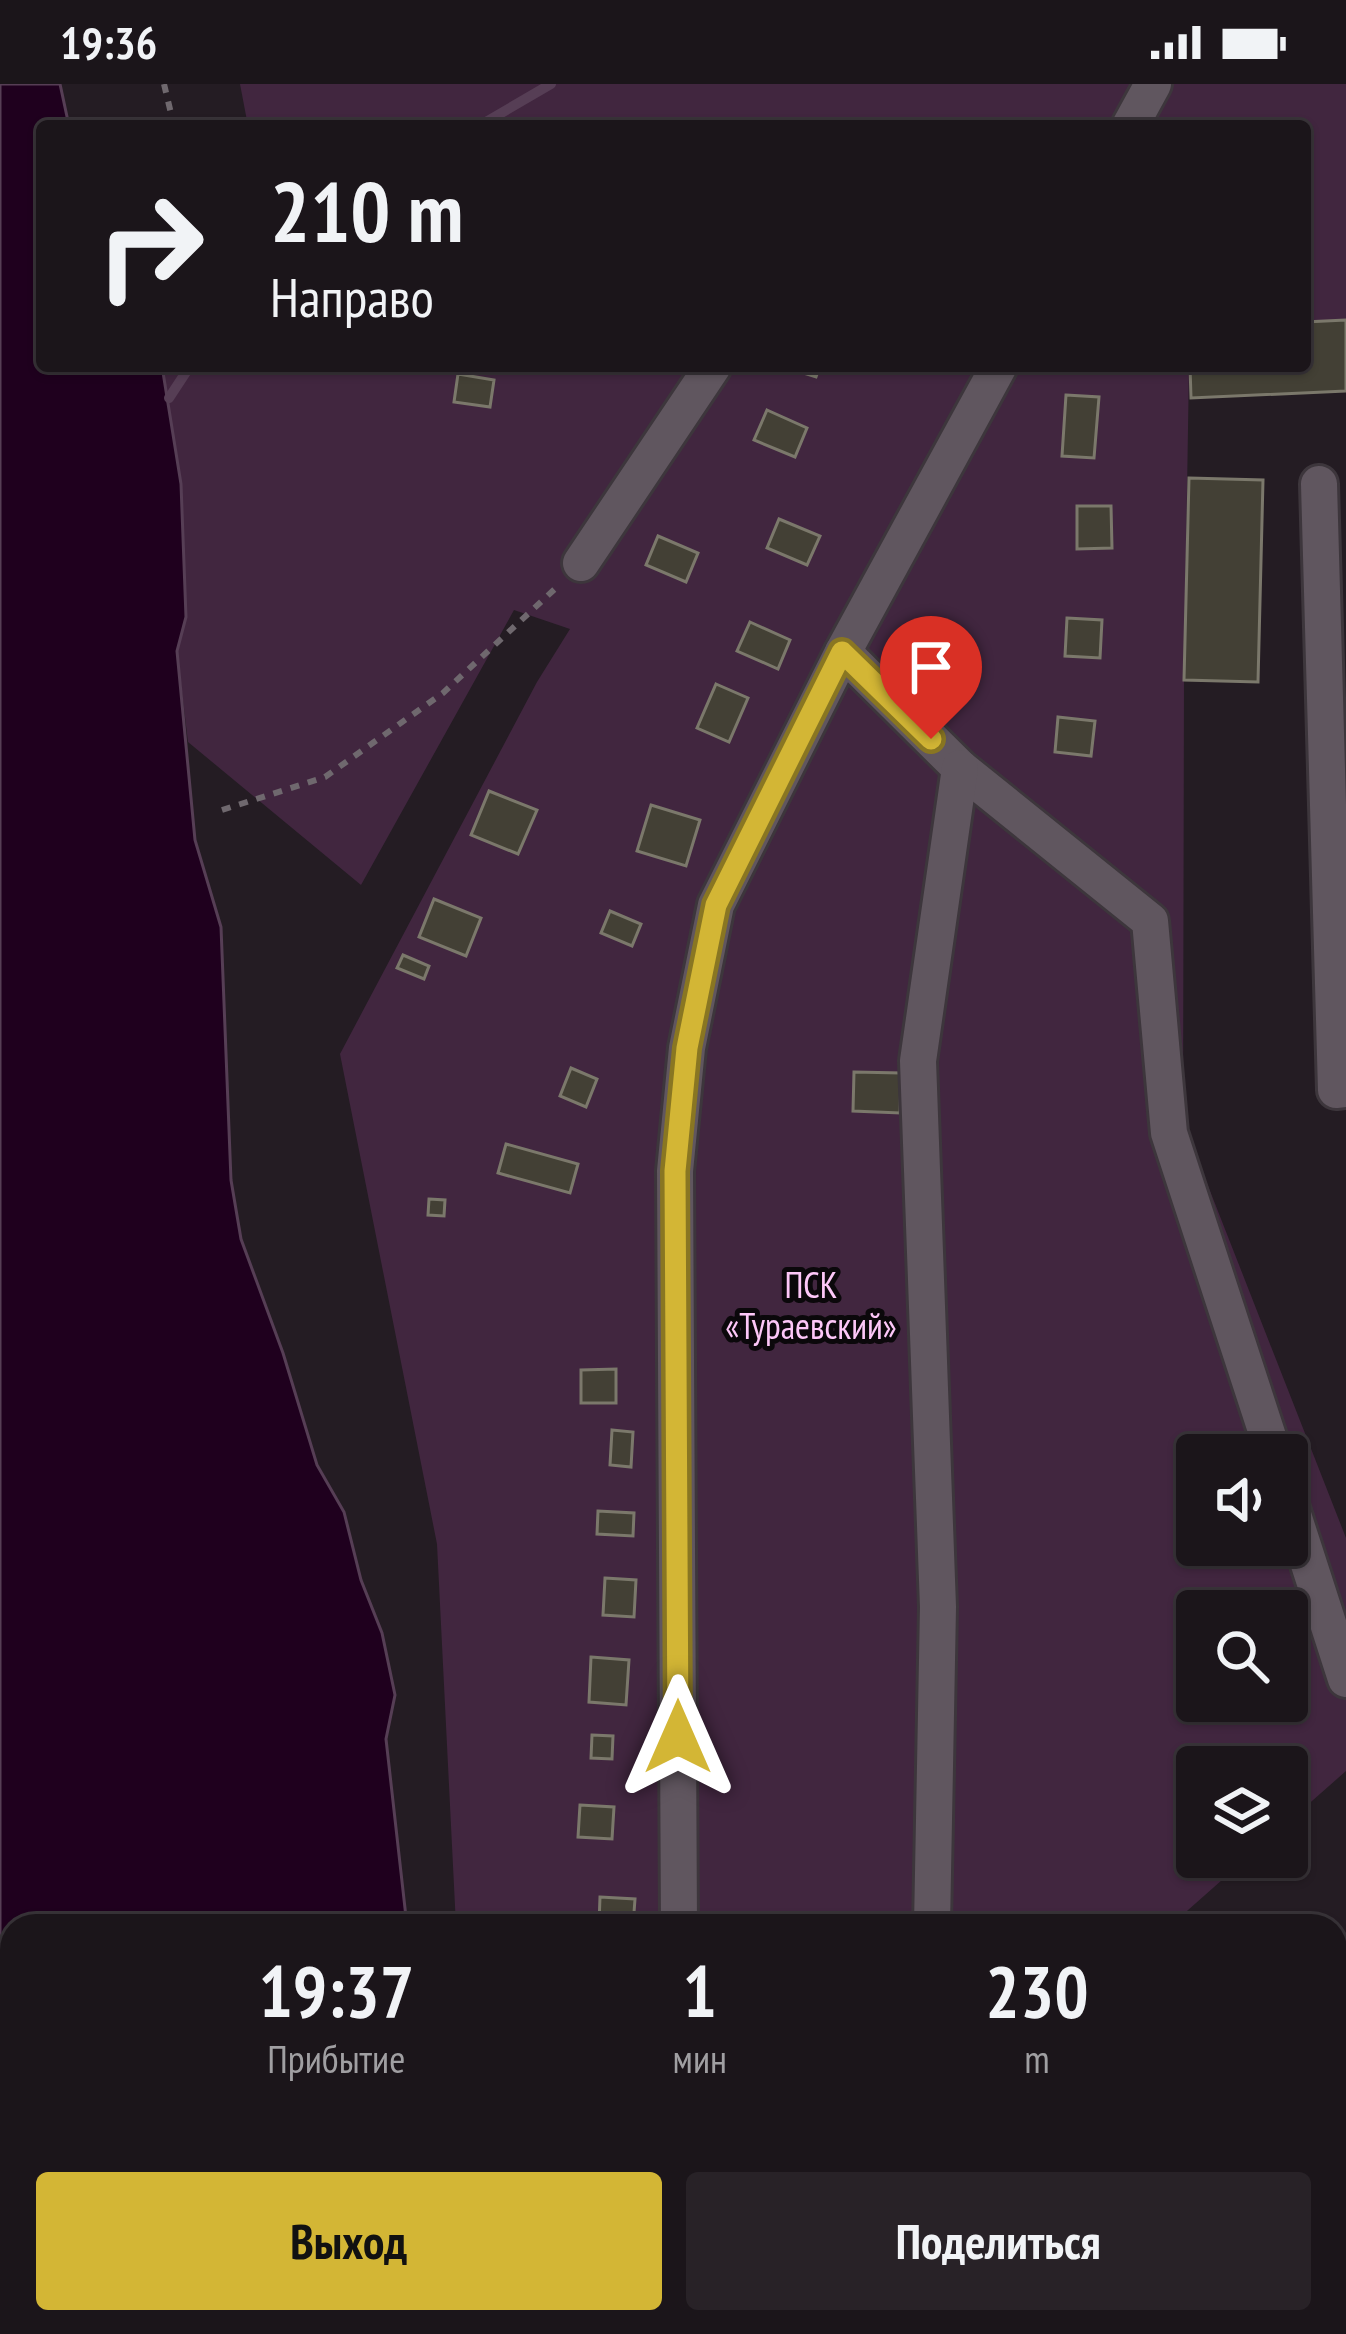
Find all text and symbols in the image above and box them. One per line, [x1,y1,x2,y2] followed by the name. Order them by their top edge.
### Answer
[60,13,157,71] text: 19:36
[270,156,463,265] text: 210 m
[72,168,228,324] icon: right
[270,262,434,332] text: Направо
[880,616,982,739] pin
[898,634,964,700] icon: arrive
[725,1261,897,1349] park label: ПСК «Тураевский»
[1176,1434,1308,1878] map controls
[1176,1434,1308,1566] button: sound
[1176,1590,1308,1722] button: search
[615,1674,741,1800] position arrow
[1176,1746,1308,1878] button: layers
[258,1944,414,2037] text: 19:37
[683,1944,717,2037] text: 1
[985,1944,1089,2037] text: 230
[267,2033,405,2084] text: Прибытие
[673,2033,727,2084] text: мин
[1024,2033,1050,2084] text: m
[36,2172,662,2310] button: Выход
[686,2172,1311,2310] button: Поделиться

